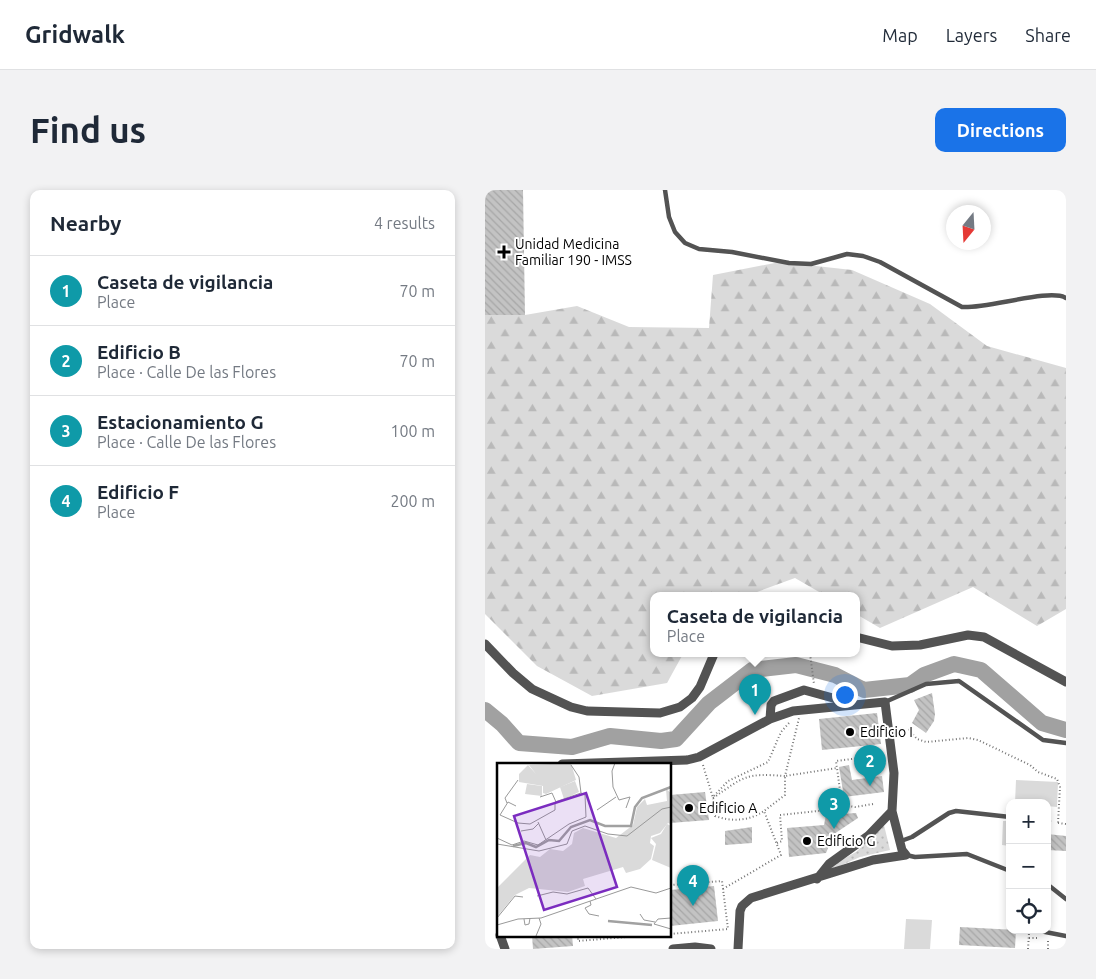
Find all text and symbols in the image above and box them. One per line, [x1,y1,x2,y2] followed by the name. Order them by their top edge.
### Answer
[25,21,125,48] text: Gridwalk
[882,25,918,45] text: Map
[946,25,997,45] text: Layers
[1025,25,1071,45] text: Share
[935,108,1066,152] button: Directions
[30,110,146,150] text: Find us
[946,205,991,250] north arrow
[50,211,121,235] text: Nearby
[374,214,435,232] text: 4 results
[515,236,632,268] place label: Unidad Medicina Familiar 190 - IMSS
[497,245,511,259] marker: Unidad Medicina Familiar 190 - IMSS
[97,271,273,293] text: Caseta de vigilancia
[61,282,71,300] text: 1
[399,282,435,300] text: 70 m
[97,293,135,311] text: Place
[97,341,181,363] text: Edificio B
[61,352,71,370] text: 2
[399,352,435,370] text: 70 m
[97,363,276,381] text: Place · Calle De las Flores
[97,411,264,433] text: Estacionamiento G
[61,422,71,440] text: 3
[390,422,435,440] text: 100 m
[97,433,276,451] text: Place · Calle De las Flores
[97,481,179,503] text: Edificio F
[61,492,71,510] text: 4
[390,492,435,510] text: 200 m
[97,503,135,521] text: Place
[650,592,860,657] popup
[667,605,843,627] text: Caseta de vigilancia
[667,627,705,645] text: Place
[739,674,771,715] pin: 1
[832,682,858,708] your location
[860,724,913,740] place label: Edificio I
[844,726,856,738] marker: Edificio I
[854,745,886,786] pin: 2
[497,763,671,936] inset map
[818,788,850,829] pin: 3
[1006,799,1051,934] map controls
[1006,799,1051,844] button: +
[699,800,757,816] place label: Edificio A
[683,802,695,814] marker: Edificio A
[817,833,876,849] place label: Edificio G
[801,835,813,847] marker: Edificio G
[1006,844,1051,889] button: −
[677,865,709,906] pin: 4
[1006,889,1051,934] button: locate

